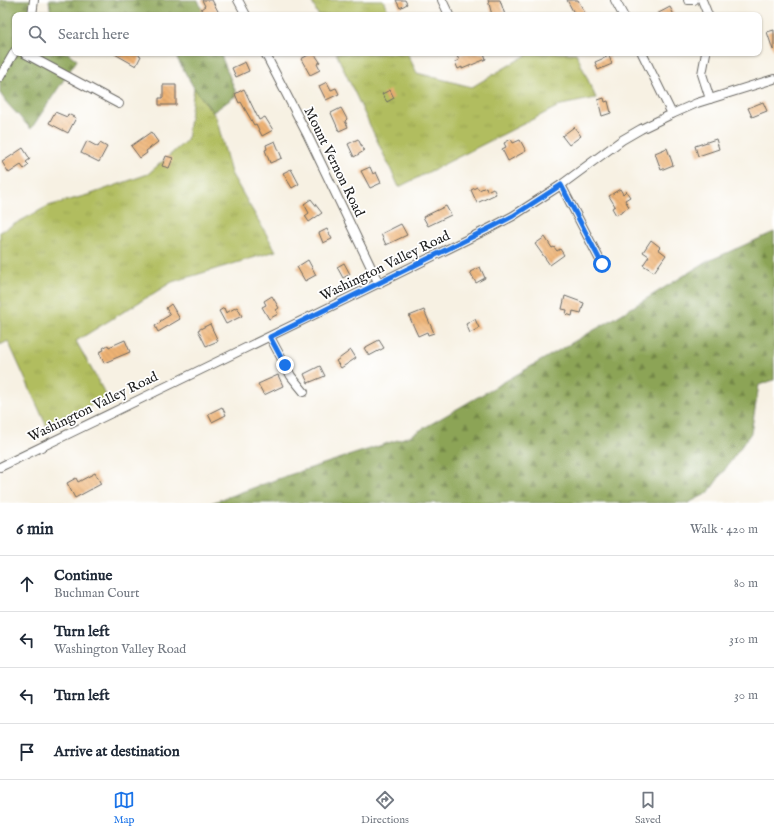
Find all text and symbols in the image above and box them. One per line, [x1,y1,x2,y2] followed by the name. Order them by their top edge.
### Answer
[12,12,762,56] search box
[26,23,48,45] icon: search
[58,25,129,44] text: Search here
[300,104,369,220] street label: Mount Vernon Road
[317,226,453,305] street label: Washington Valley Road
[593,255,611,273] route start
[276,356,294,374] route end
[25,367,161,446] street label: Washington Valley Road
[16,519,54,540] text: 6 min
[690,521,758,538] text: Walk · 420 m
[54,566,112,585] text: Continue
[16,573,38,595] icon: ahead
[734,575,758,592] text: 80 m
[54,585,140,602] text: Buchman Court
[54,622,110,641] text: Turn left
[16,629,38,651] icon: left
[729,631,758,648] text: 310 m
[54,641,186,658] text: Washington Valley Road
[16,685,38,707] icon: left
[54,686,110,705] text: Turn left
[734,687,758,704] text: 30 m
[16,741,38,763] icon: arrive
[54,742,180,761] text: Arrive at destination
[113,789,135,827] tab: Map
[361,789,409,827] tab: Directions
[635,789,661,827] tab: Saved

